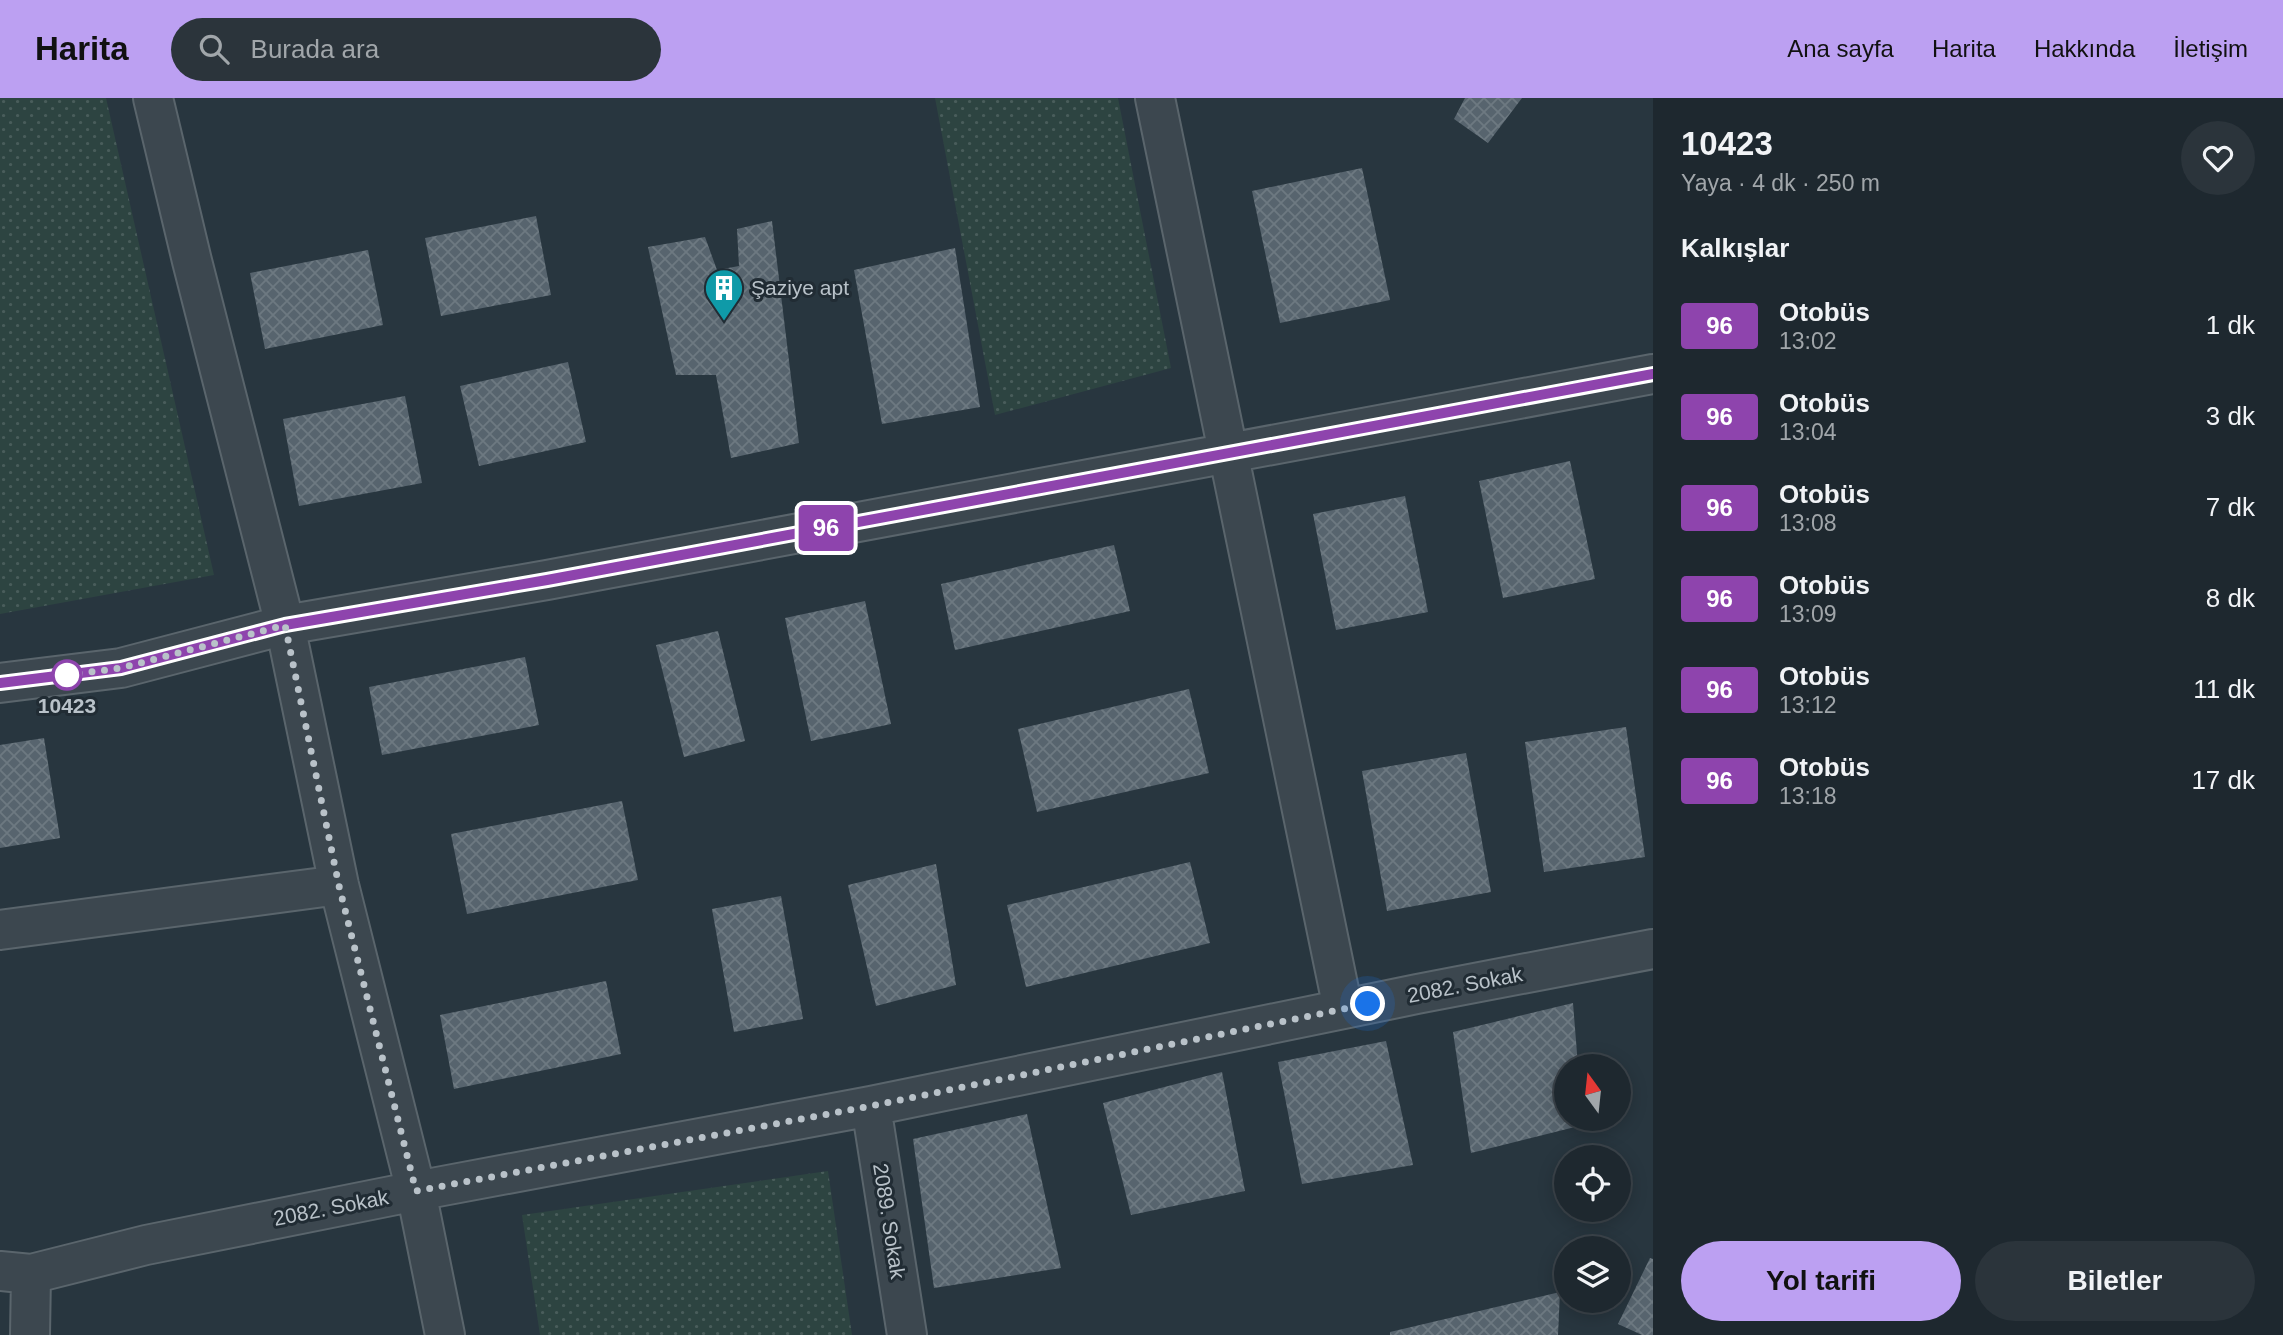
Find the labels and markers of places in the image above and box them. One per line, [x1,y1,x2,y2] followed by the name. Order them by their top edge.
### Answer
[703,267,745,322] building icon: Şaziye apt
[751,276,849,299] place label: Şaziye apt
[52,660,82,690] marker: 10423
[38,694,96,717] place label: 10423

